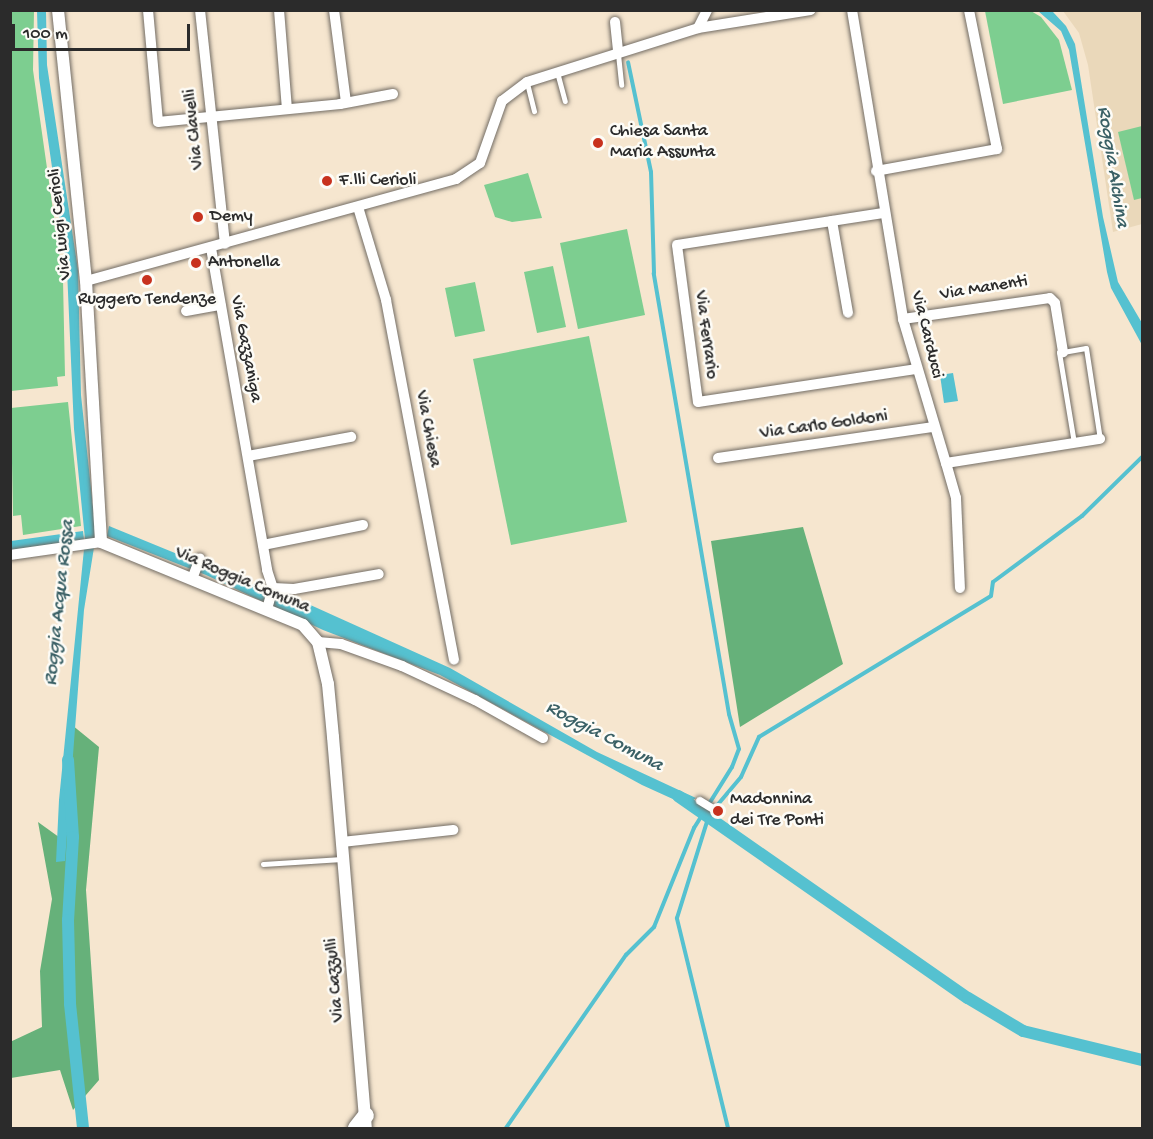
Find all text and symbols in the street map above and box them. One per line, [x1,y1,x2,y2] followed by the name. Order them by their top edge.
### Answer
[15,12,194,50] scale bar
[23,24,68,45] text: 100 m
[180,88,210,170] street label: Via Clavelli
[1091,105,1133,229] water label: Roggia Alchina
[610,122,715,164] place label: Chiesa Santa Maria Assunta
[591,136,605,150] marker: Chiesa Santa Maria Assunta
[44,167,78,281] street label: Via Luigi Cerioli
[339,170,416,192] place label: F.lli Cerioli
[320,174,334,188] marker: F.lli Cerioli
[210,206,253,228] place label: Demy
[191,210,205,224] marker: Demy
[208,252,280,274] place label: Antonella
[189,256,203,270] marker: Antonella
[939,271,1029,307] street label: Via Manenti
[140,273,154,287] marker: Ruggero Tendenze
[78,289,216,311] place label: Ruggero Tendenze
[688,289,722,381] street label: Via Ferrario
[905,289,947,381] street label: Via Carducci
[224,294,266,404] street label: Via Gazzaniga
[409,389,445,469] street label: Via Chiesa
[759,406,889,446] street label: Via Carlo Goldoni
[39,519,81,687] water label: Roggia Acqua Rossa
[171,543,313,619] street label: Via Roggia Comuna
[541,696,667,778] water label: Roggia Comuna
[730,790,824,832] place label: Madonnina dei Tre Ponti
[711,804,725,818] marker: Madonnina dei Tre Ponti
[322,937,350,1023] street label: Via Cazzulli

